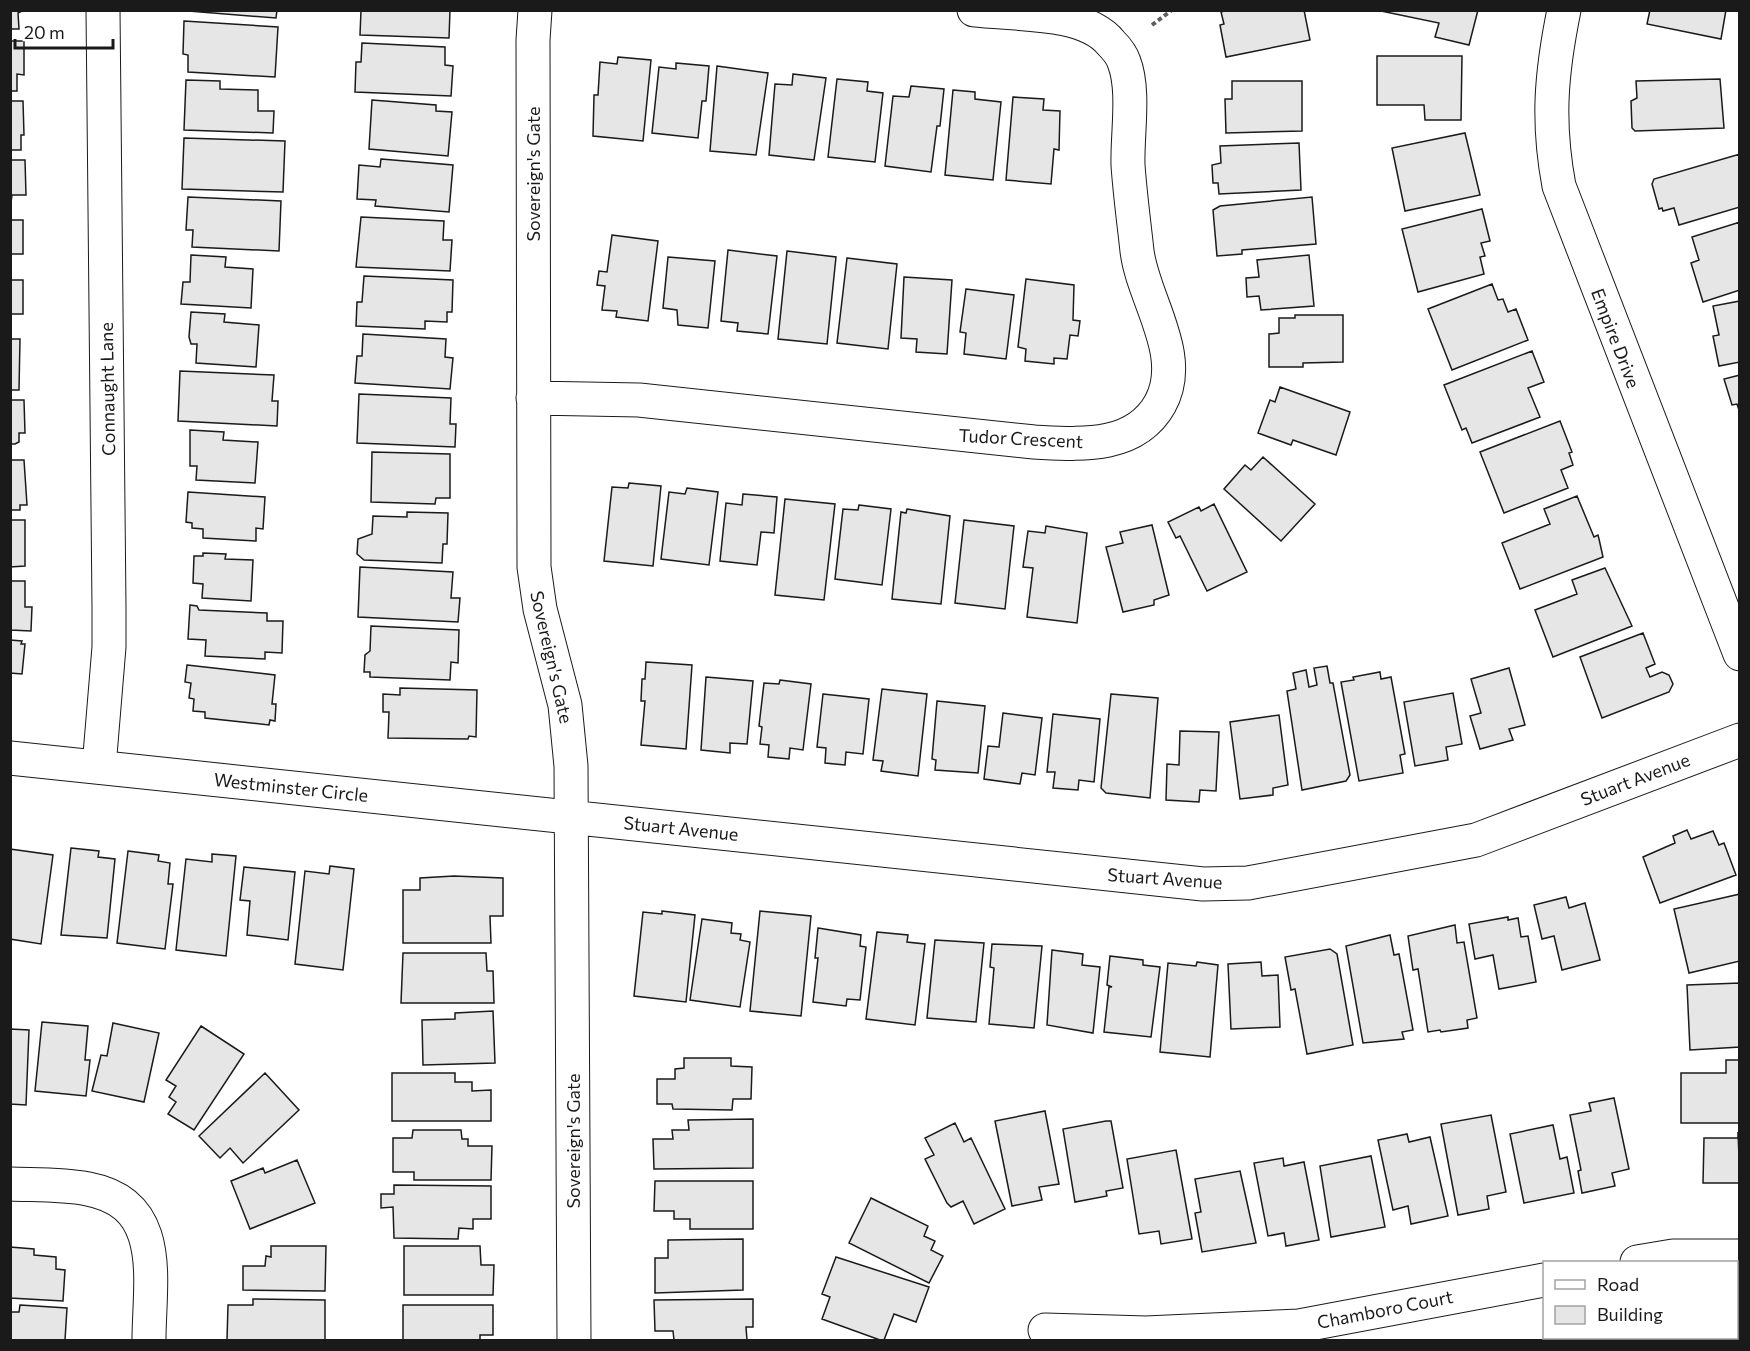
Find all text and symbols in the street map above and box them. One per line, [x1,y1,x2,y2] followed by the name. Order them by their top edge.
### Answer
[15,12,112,50] scale bar
[24,21,65,43] text: 20 m
[522,106,544,242] street label: Sovereign's Gate
[1587,285,1645,391] street label: Empire Drive
[95,322,119,456] street label: Connaught Lane
[958,424,1084,452] street label: Tudor Crescent
[526,589,578,725] street label: Sovereign's Gate
[1577,748,1693,810] street label: Stuart Avenue
[213,768,369,806] street label: Westminster Circle
[623,811,739,845] street label: Stuart Avenue
[1107,863,1223,893] street label: Stuart Avenue
[562,1073,584,1209] street label: Sovereign's Gate
[1543,1261,1738,1339] legend
[1597,1273,1639,1295] text: Road
[1315,1285,1455,1333] street label: Chamboro Court
[1597,1303,1663,1325] text: Building

